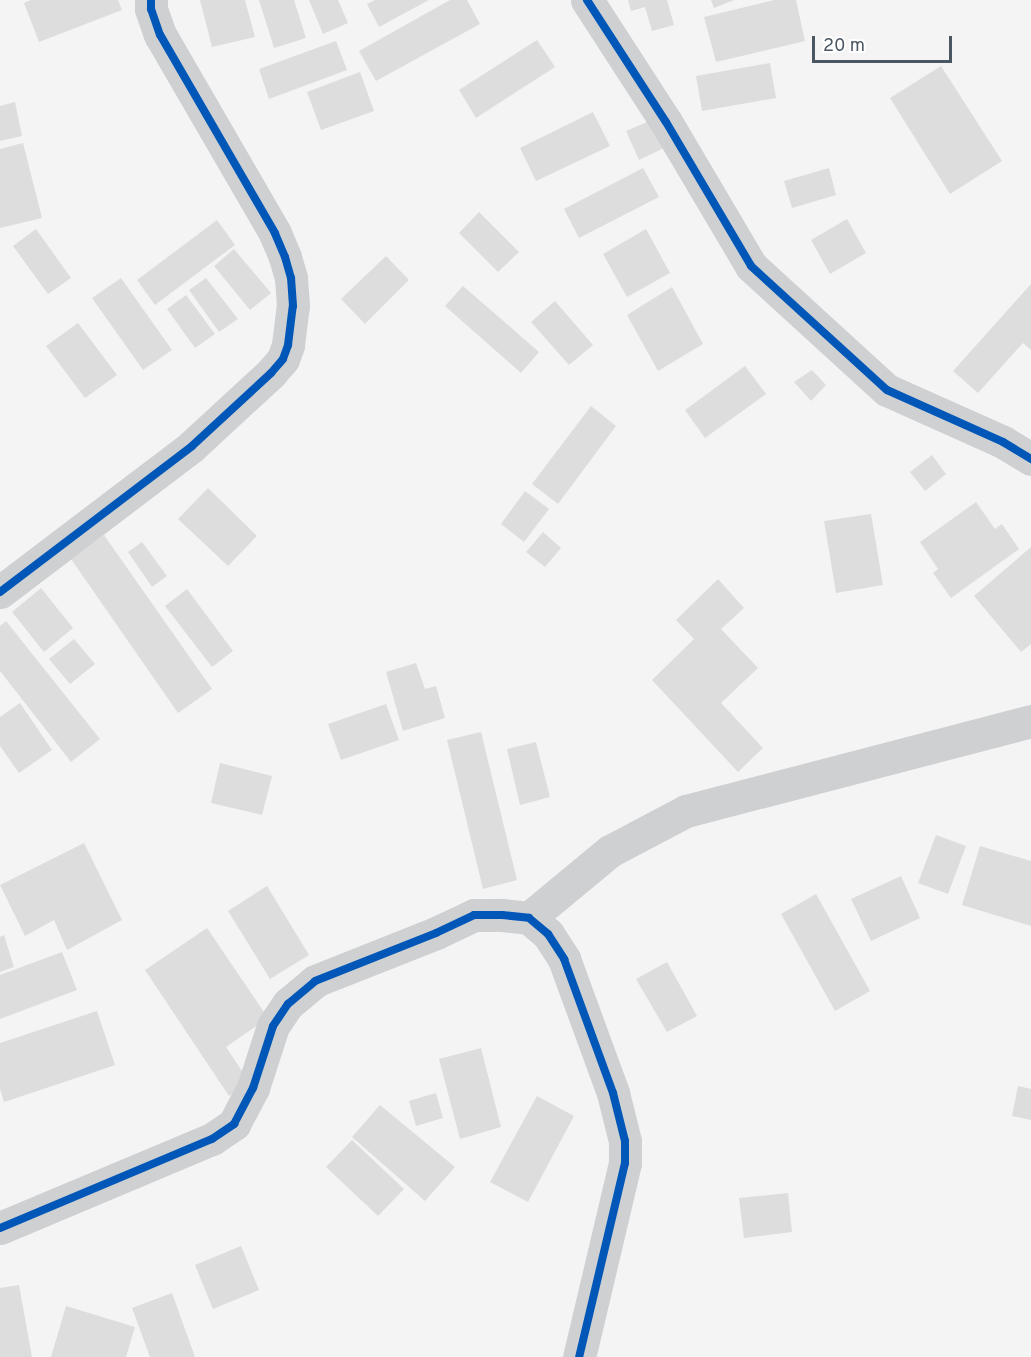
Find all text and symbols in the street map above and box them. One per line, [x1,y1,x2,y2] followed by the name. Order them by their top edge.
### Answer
[815,24,954,62] scale bar
[823,35,865,58] text: 20 m

